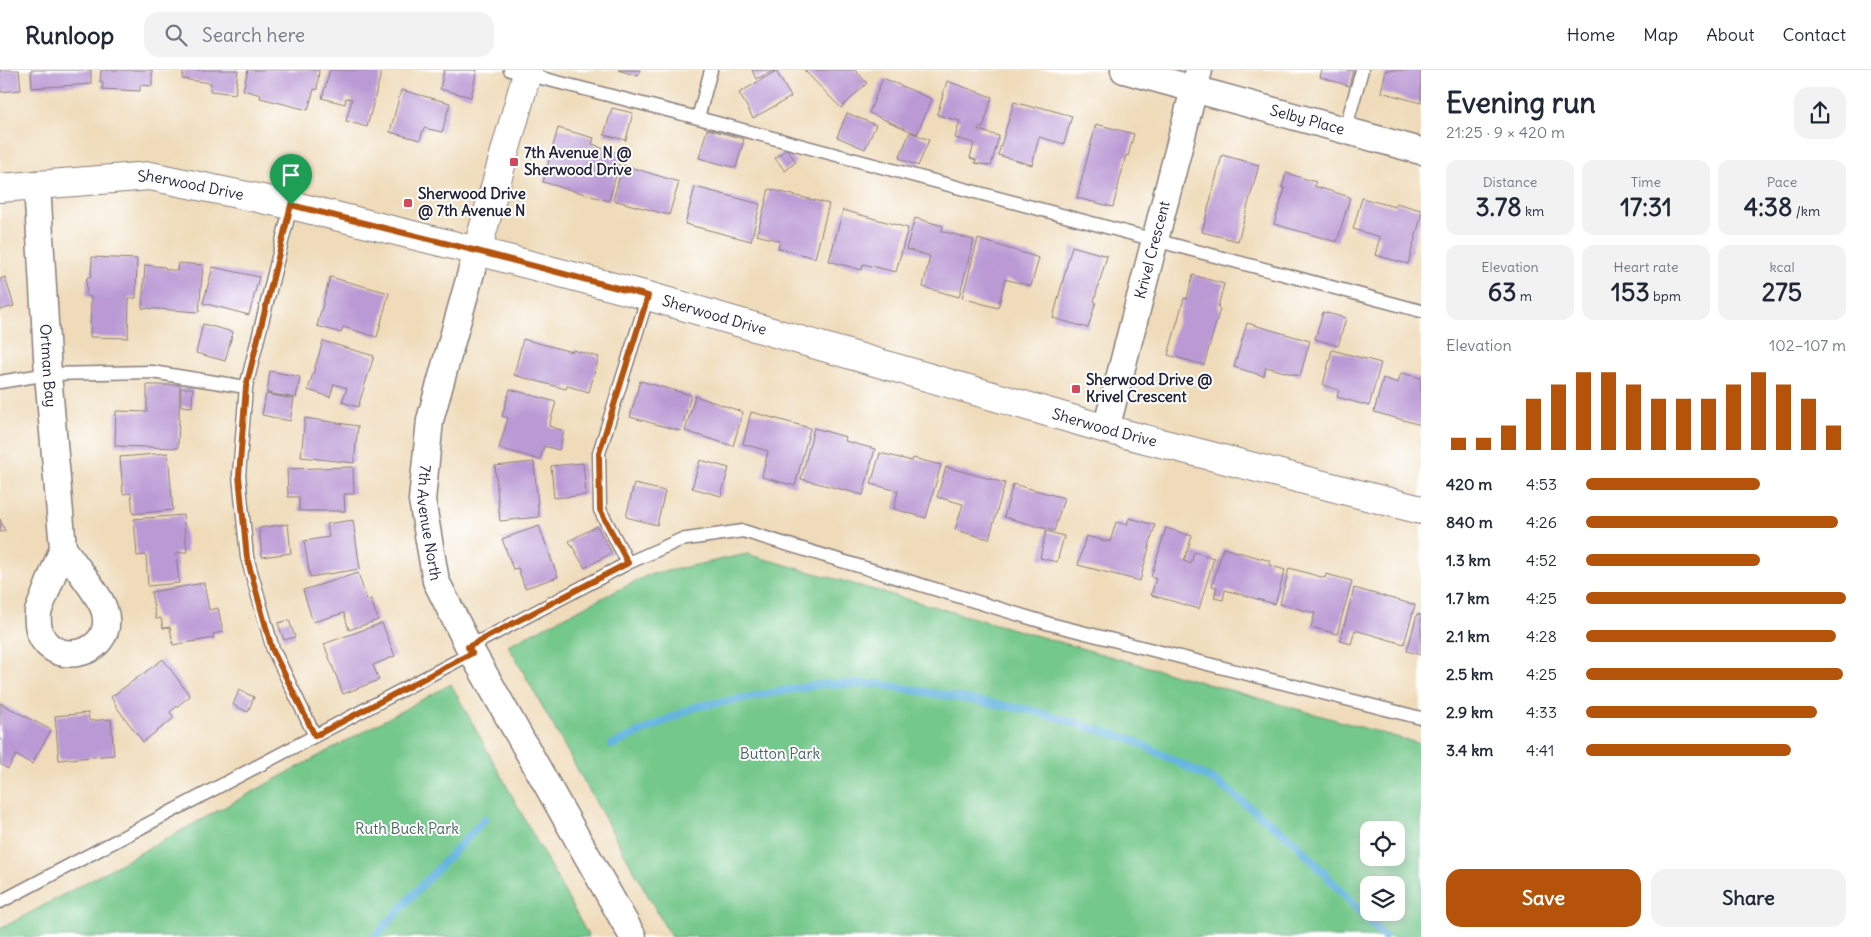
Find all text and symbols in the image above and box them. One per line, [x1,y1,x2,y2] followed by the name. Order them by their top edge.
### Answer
[144,12,494,57] search box
[25,20,114,50] text: Runloop
[162,21,190,49] icon: search
[202,23,305,47] text: Search here
[1567,23,1615,46] text: Home
[1643,23,1678,46] text: Map
[1706,23,1754,46] text: About
[1782,23,1846,46] text: Contact
[1446,85,1596,121] text: Evening run
[1794,87,1846,139] button: share
[1268,100,1347,139] street label: Selby Place
[1446,122,1565,142] text: 21:25 · 9 × 420 m
[524,143,632,179] place label: 7th Avenue N @ Sherwood Drive
[270,154,312,205] pin
[508,156,520,168] marker: 7th Avenue N @ Sherwood Drive
[277,161,305,189] icon: arrive
[137,165,245,204] street label: Sherwood Drive
[1483,173,1537,191] text: Distance
[1631,173,1661,191] text: Time
[1767,173,1797,191] text: Pace
[418,184,526,221] place label: Sherwood Drive @ 7th Avenue N
[1476,191,1522,223] text: 3.78
[1620,191,1672,223] text: 17:31
[1744,191,1792,223] text: 4:38
[402,197,414,209] marker: Sherwood Drive @ 7th Avenue N
[1130,199,1174,301] street label: Krivel Crescent
[1522,202,1544,220] text: km
[1792,202,1820,220] text: /km
[1481,258,1539,276] text: Elevation
[1614,258,1678,276] text: Heart rate
[1769,258,1795,276] text: kcal
[1488,276,1517,308] text: 63
[1611,276,1650,308] text: 153
[1762,276,1802,308] text: 275
[1517,287,1532,305] text: m
[1650,287,1681,305] text: bpm
[660,291,769,339] street label: Sherwood Drive
[36,323,61,408] street label: Ortman Bay
[1446,335,1512,355] text: Elevation
[1769,335,1846,355] text: 102–107 m
[1086,370,1212,406] place label: Sherwood Drive @ Krivel Crescent
[1070,383,1082,395] marker: Sherwood Drive @ Krivel Crescent
[1050,404,1159,451] street label: Sherwood Drive
[413,464,446,582] street label: 7th Avenue North
[1446,474,1492,494] text: 420 m
[1526,474,1557,494] text: 4:53
[1446,512,1493,532] text: 840 m
[1526,512,1557,532] text: 4:26
[1446,550,1491,570] text: 1.3 km
[1526,550,1557,570] text: 4:52
[1446,588,1490,608] text: 1.7 km
[1526,588,1557,608] text: 4:25
[1446,626,1490,646] text: 2.1 km
[1526,626,1557,646] text: 4:28
[1446,664,1493,684] text: 2.5 km
[1526,664,1557,684] text: 4:25
[1446,702,1493,722] text: 2.9 km
[1526,702,1557,722] text: 4:33
[1446,740,1493,760] text: 3.4 km
[1526,740,1554,760] text: 4:41
[740,744,821,763] park label: Button Park
[355,819,459,838] park label: Ruth Buck Park
[1360,821,1405,921] map controls
[1360,821,1405,866] button: locate
[1446,869,1641,927] button: Save
[1651,869,1846,927] button: Share
[1360,876,1405,921] button: layers

